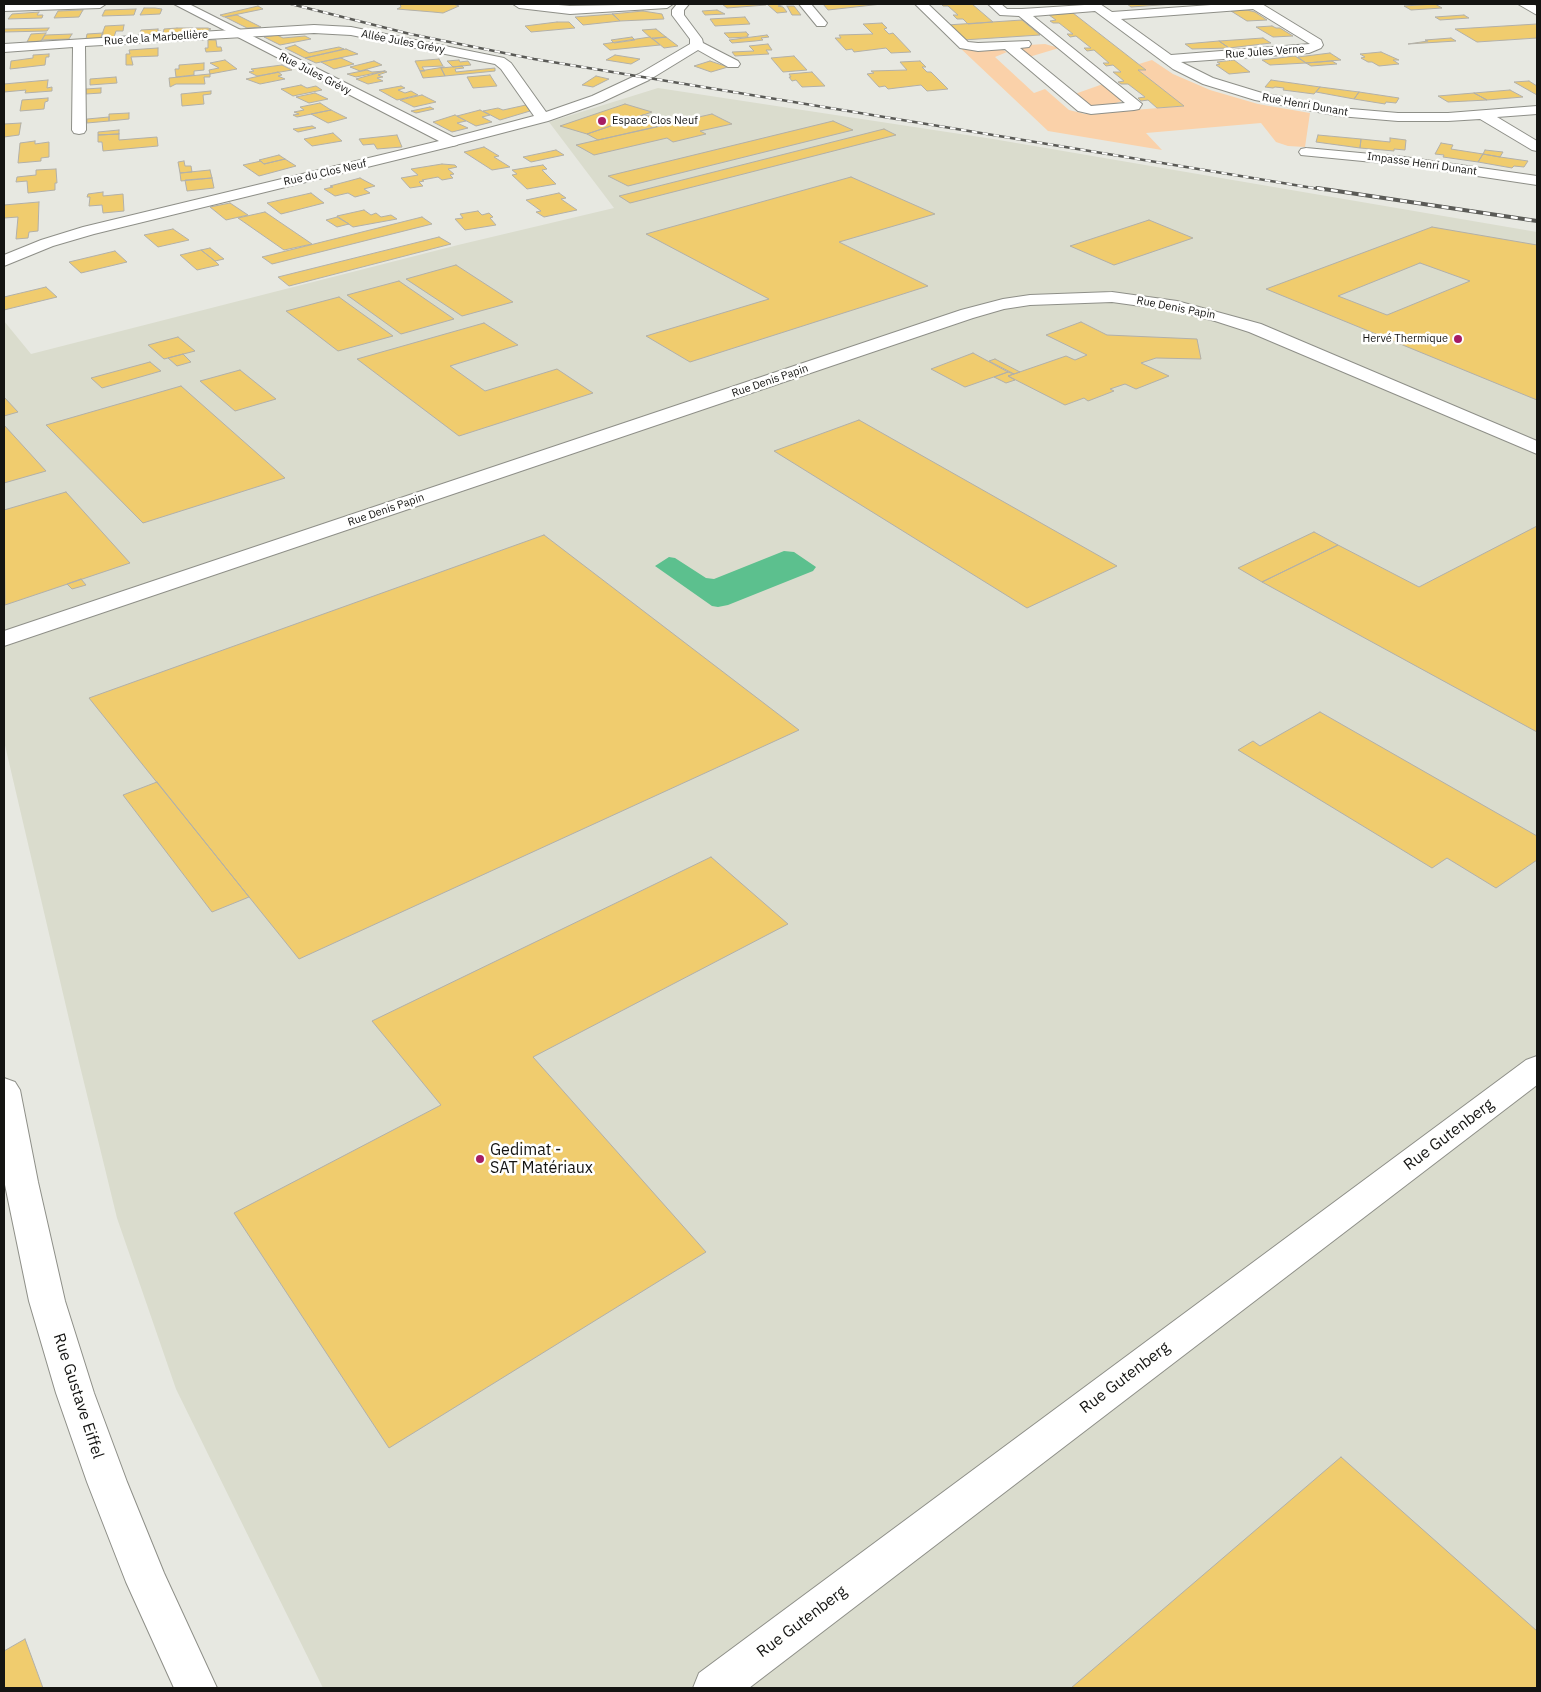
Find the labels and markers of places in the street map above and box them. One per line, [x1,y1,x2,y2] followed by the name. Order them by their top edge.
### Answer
[612,114,698,128] place label: Espace Clos Neuf
[596,115,608,127] marker: Espace Clos Neuf
[1362,332,1448,346] place label: Hervé Thermique
[1452,333,1464,345] marker: Hervé Thermique
[490,1140,593,1178] place label: Gedimat - SAT Matériaux
[474,1153,486,1165] marker: Gedimat - SAT Matériaux

